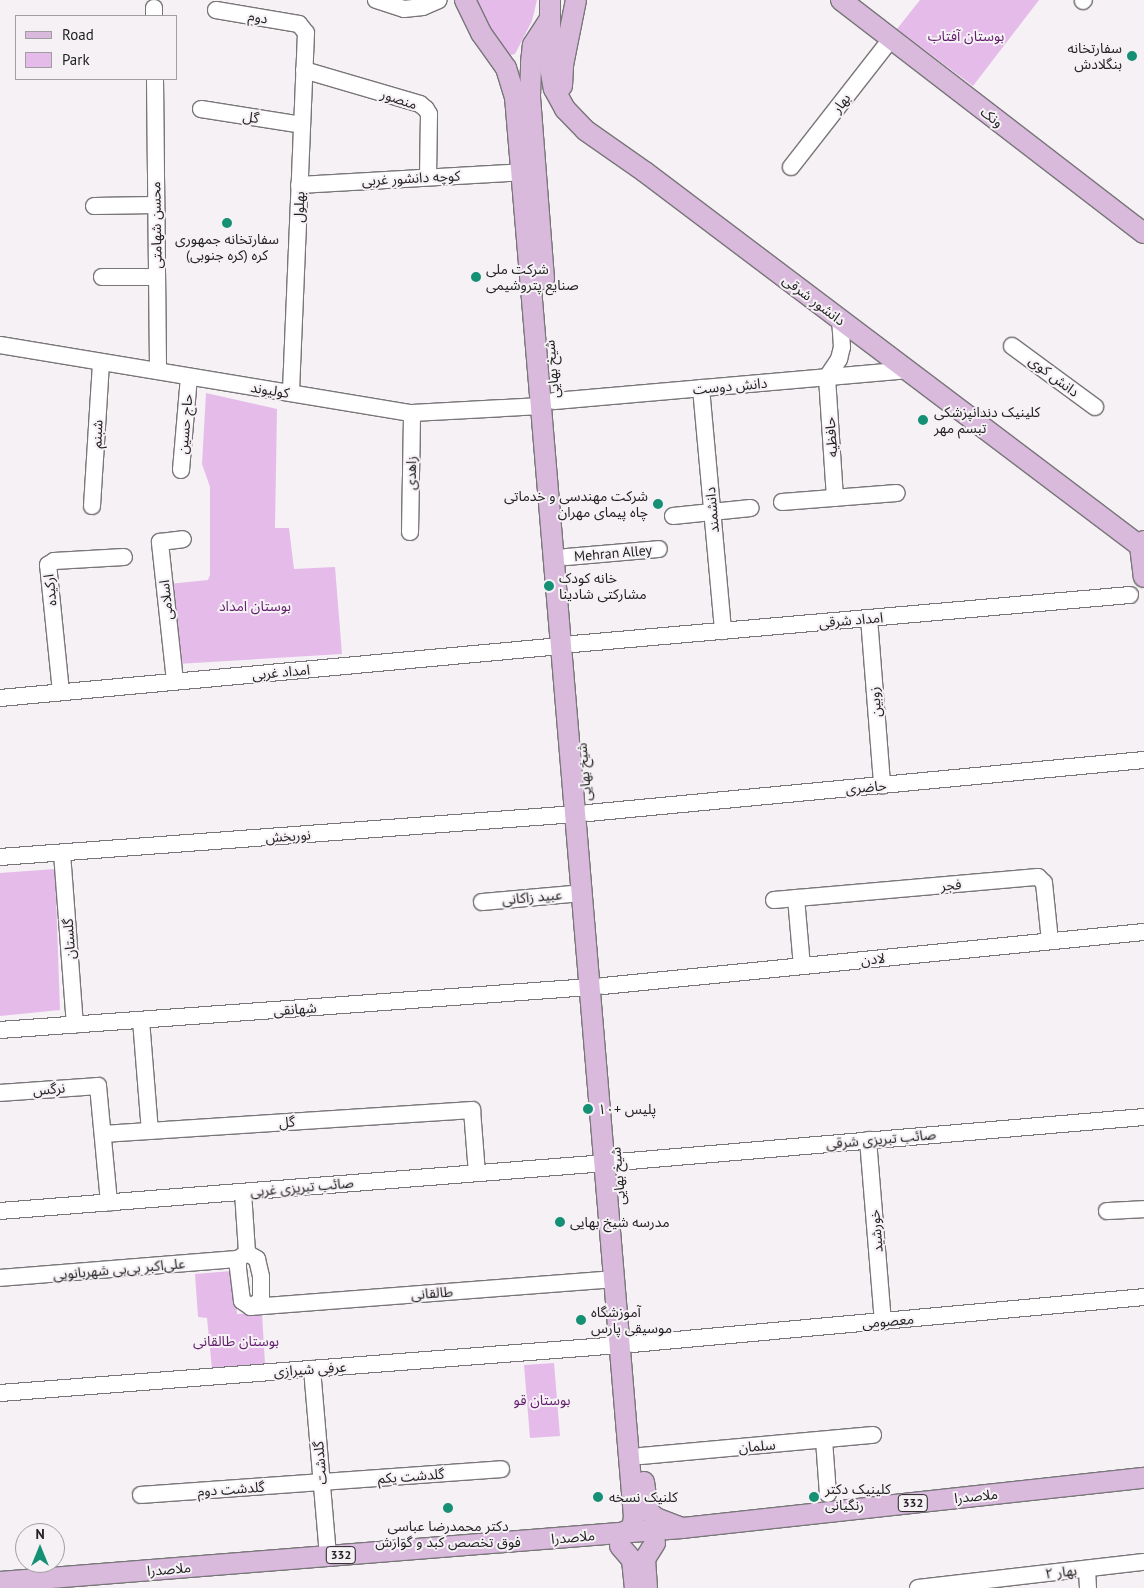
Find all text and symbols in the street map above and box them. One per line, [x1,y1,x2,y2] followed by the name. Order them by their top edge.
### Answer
[247,7,269,27] street label: دوم
[15,15,178,80] legend
[62,25,94,44] text: Road
[928,28,1004,44] park label: بوستان آفتاب
[1068,40,1122,72] place label: سفارتخانه بنگلادش
[62,50,90,69] text: Park
[1126,50,1138,62] marker: سفارتخانه بنگلادش
[379,85,419,113] street label: منصور
[828,90,854,116] street label: بهار
[977,103,1007,131] street label: ونک
[242,107,260,127] street label: گل
[361,167,461,189] street label: کوچه دانشور غربی
[147,181,165,269] street label: محسن شهامتی
[290,191,308,223] street label: بهلول
[221,217,233,229] marker: سفارتخانه جمهوری کره (کره جنوبی)
[175,231,279,264] place label: سفارتخانه جمهوری کره (کره جنوبی)
[486,261,579,294] place label: شرکت ملی صنایع پتروشیمی
[470,271,482,283] marker: شرکت ملی صنایع پتروشیمی
[779,271,849,329] street label: دانشور شرقی
[541,339,563,399] street label: شیخ بهایی
[1026,352,1082,400] street label: دانش کوی
[692,374,768,398] street label: دانش دوست
[249,379,291,401] street label: کولیوند
[174,393,196,455] street label: حاج حسین
[934,404,1040,437] place label: کلینیک دندانپزشکی تبسم مهر
[916,413,930,427] marker: کلینیک دندانپزشکی تبسم مهر
[821,416,841,458] street label: حافظیه
[88,419,106,449] street label: شبنم
[402,456,420,490] street label: زاهدی
[702,486,722,534] street label: دانشمند
[504,488,648,520] place label: شرکت مهندسی و خدماتی چاه پیمای مهران
[652,498,664,510] marker: شرکت مهندسی و خدماتی چاه پیمای مهران
[573,541,653,565] street label: Mehran Alley
[559,570,647,602] place label: خانه کودک مشارکتی شادینا
[40,573,60,607] street label: ارکیده
[156,579,176,621] street label: اسلامی
[543,580,555,592] marker: خانه کودک مشارکتی شادینا
[219,598,291,614] park label: بوستان امداد
[818,609,884,631] street label: امداد شرقی
[251,661,311,683] street label: امداد غربی
[865,686,885,718] street label: زوبین
[573,742,595,802] street label: شیخ بهایی
[845,777,887,797] street label: حاضری
[265,826,311,846] street label: نوربخش
[940,876,962,894] street label: فجر
[501,886,563,908] street label: عبید زاکانی
[59,918,79,960] street label: گلستان
[860,949,886,969] street label: لادن
[273,999,317,1019] street label: شهانقی
[32,1079,66,1099] street label: نرگس
[598,1101,656,1117] place label: پلیس +۱۰
[582,1103,594,1115] marker: پلیس +۱۰
[278,1113,296,1131] street label: گل
[825,1126,937,1152] street label: صائب تبریزی شرقی
[607,1146,629,1206] street label: شیخ بهایی
[249,1174,355,1200] street label: صائب تبریزی غربی
[866,1209,886,1253] street label: خورشید
[570,1214,669,1230] place label: مدرسه شیخ بهایی
[554,1216,566,1228] marker: مدرسه شیخ بهایی
[52,1255,186,1283] street label: علی‌اکبر بی‌بی شهربانویی
[410,1283,454,1303] street label: طالقانی
[591,1304,672,1336] place label: آموزشگاه موسیقی پارس
[861,1310,915,1332] street label: معصومی
[575,1314,587,1326] marker: آموزشگاه موسیقی پارس
[193,1333,279,1349] park label: بوستان طالقانی
[273,1358,347,1380] street label: عرفی شیرازی
[514,1392,570,1408] park label: بوستان قو
[738,1436,776,1456] street label: سلمان
[310,1441,330,1485] street label: گلدشت
[377,1465,445,1487] street label: گلدشت یکم
[197,1478,265,1500] street label: گلدشت دوم
[825,1481,891,1514] place label: کلینیک دکتر رنگیانی
[953,1485,999,1507] street label: ملاصدرا
[609,1489,678,1505] place label: کلنیک نسخه
[591,1490,605,1504] marker: کلنیک نسخه
[807,1490,821,1504] marker: کلینیک دکتر رنگیانی
[897,1494,929,1512] road number: 332
[441,1501,455,1515] marker: دکتر محمدرضا عباسی فوق تخصص کبد و گوارش
[375,1518,521,1550] place label: دکتر محمدرضا عباسی فوق تخصص کبد و گوارش
[15,1523,65,1573] north arrow
[35,1525,45,1543] text: N
[550,1527,596,1547] street label: ملاصدرا
[325,1546,357,1564] road number: 332
[146,1559,192,1579] street label: ملاصدرا
[1044,1562,1078,1582] street label: بهار ۲

